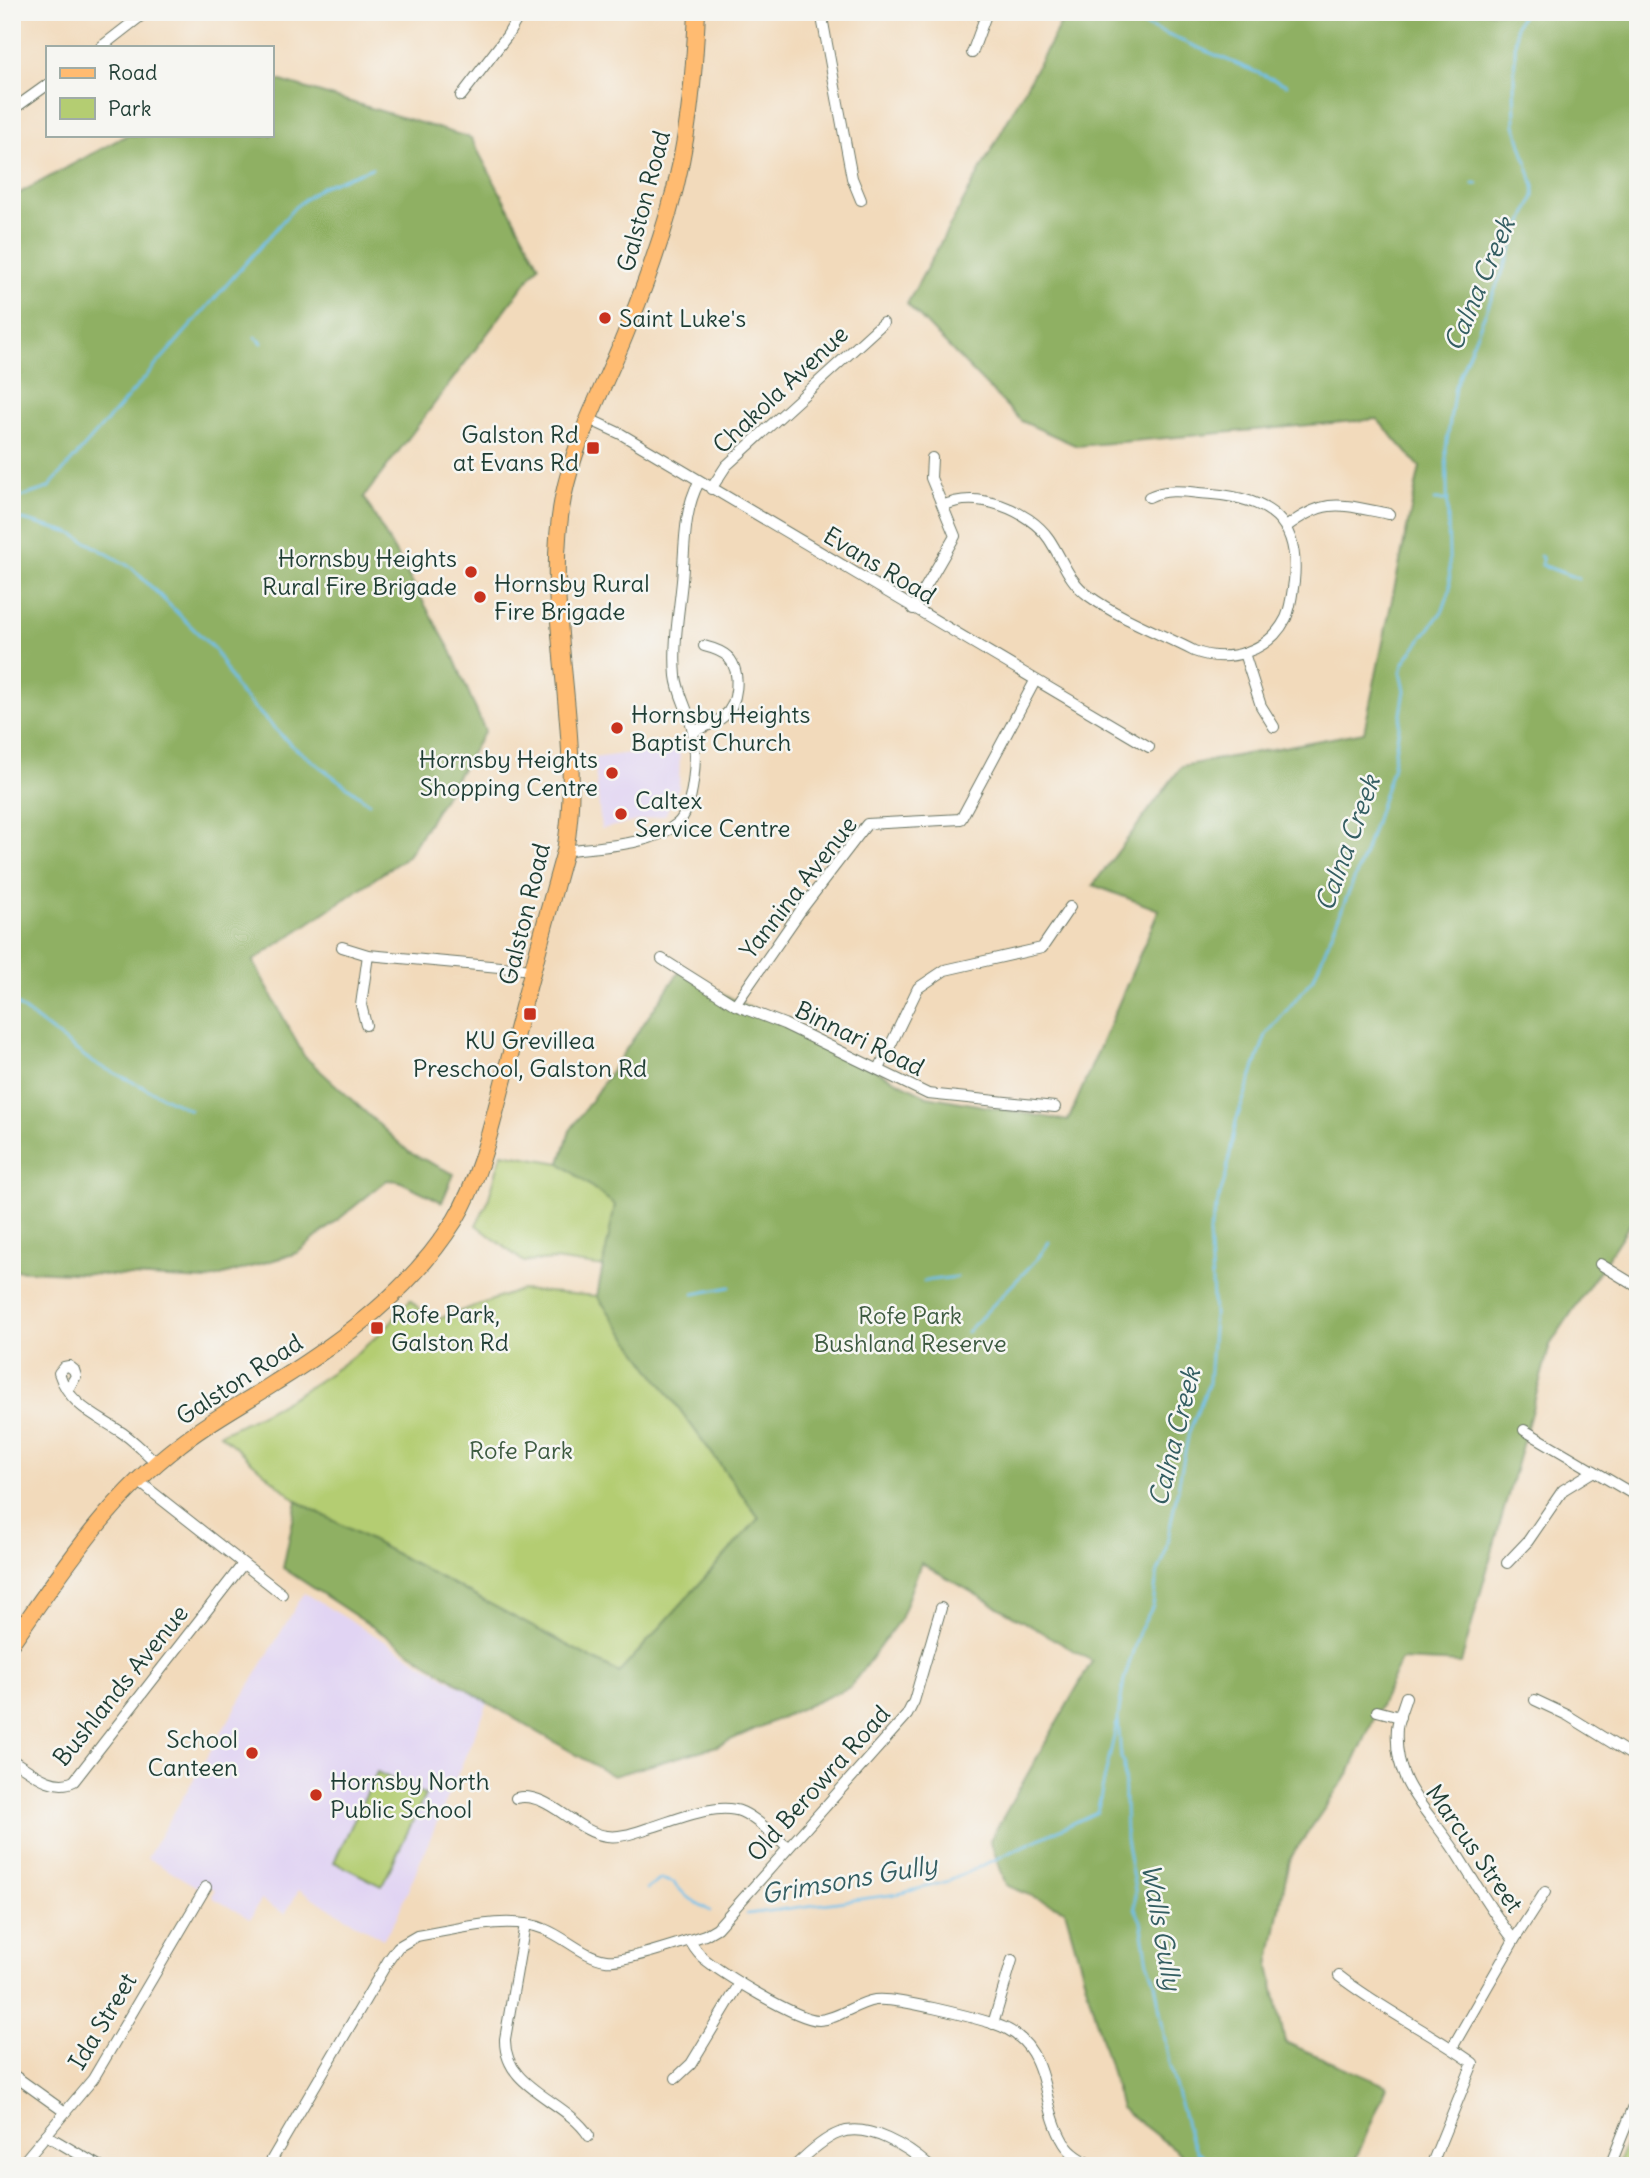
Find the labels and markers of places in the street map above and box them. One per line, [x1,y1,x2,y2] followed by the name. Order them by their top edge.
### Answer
[619,303,746,333] place label: Saint Luke's
[597,310,613,326] marker: Saint Luke's
[453,419,579,477] place label: Galston Rd at Evans Rd
[585,440,601,456] marker: Galston Rd at Evans Rd
[262,543,457,601] place label: Hornsby Heights Rural Fire Brigade
[463,564,479,580] marker: Hornsby Heights Rural Fire Brigade
[494,568,650,626] place label: Hornsby Rural Fire Brigade
[472,589,488,605] marker: Hornsby Rural Fire Brigade
[631,699,810,757] place label: Hornsby Heights Baptist Church
[609,720,625,736] marker: Hornsby Heights Baptist Church
[419,744,598,802] place label: Hornsby Heights Shopping Centre
[604,765,620,781] marker: Hornsby Heights Shopping Centre
[635,785,790,843] place label: Caltex Service Centre
[613,806,629,822] marker: Caltex Service Centre
[522,1006,538,1022] marker: KU Grevillea Preschool, Galston Rd
[413,1025,647,1083] place label: KU Grevillea Preschool, Galston Rd
[391,1299,509,1357] place label: Rofe Park, Galston Rd
[369,1320,385,1336] marker: Rofe Park, Galston Rd
[147,1724,238,1782] place label: School Canteen
[244,1745,260,1761] marker: School Canteen
[330,1766,490,1824] place label: Hornsby North Public School
[308,1787,324,1803] marker: Hornsby North Public School

